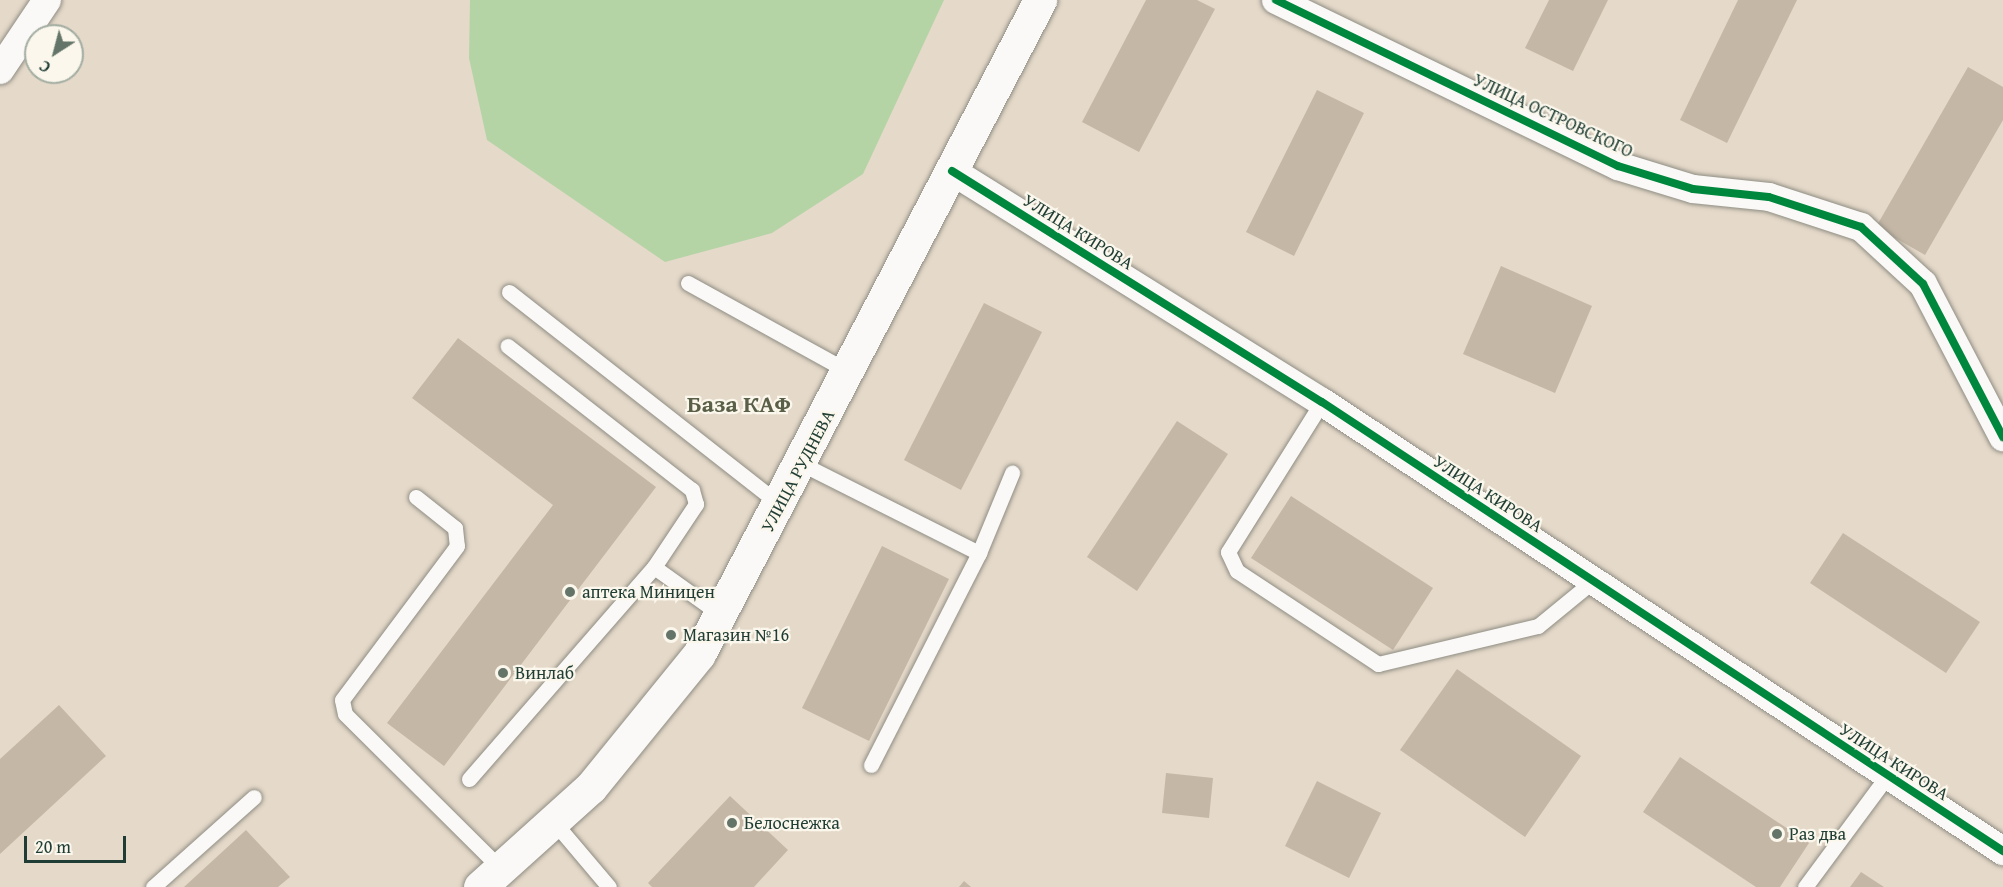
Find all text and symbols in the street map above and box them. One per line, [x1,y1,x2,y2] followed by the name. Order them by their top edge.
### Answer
[24,24,84,84] north arrow
[34,55,55,79] text: С
[1470,69,1636,163] street label: УЛИЦА ОСТРОВСКОГО
[1019,189,1137,275] street label: УЛИЦА КИРОВА
[687,390,791,418] district label: База КАФ
[757,406,839,536] street label: УЛИЦА РУДНЕВА
[1429,451,1547,537] street label: УЛИЦА КИРОВА
[582,581,715,603] place label: аптека Миницен
[563,585,577,599] marker: аптека Миницен
[683,624,789,646] place label: Магазин №16
[664,628,678,642] marker: Магазин №16
[515,662,574,684] place label: Винлаб
[496,666,510,680] marker: Винлаб
[1835,719,1953,805] street label: УЛИЦА КИРОВА
[744,812,840,834] place label: Белоснежка
[725,816,739,830] marker: Белоснежка
[1789,823,1846,845] place label: Раз два
[27,824,129,862] scale bar
[1770,827,1784,841] marker: Раз два
[35,833,71,860] text: 20 m

